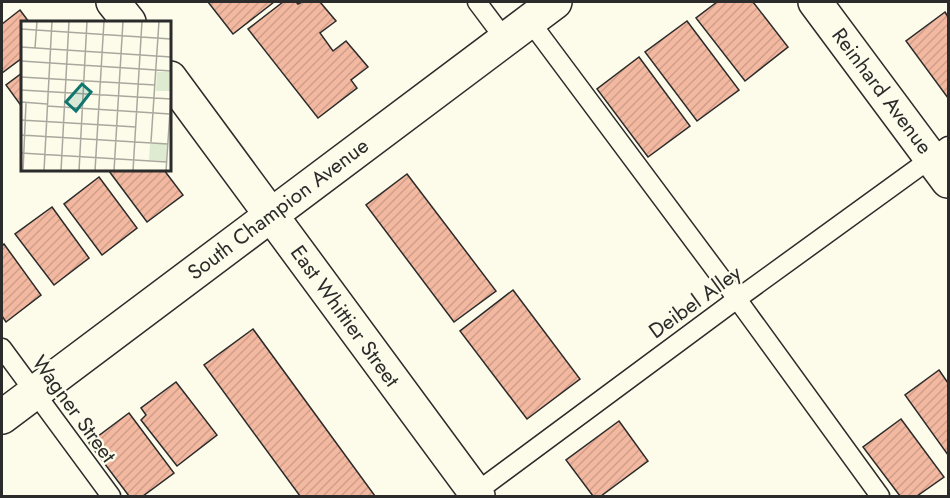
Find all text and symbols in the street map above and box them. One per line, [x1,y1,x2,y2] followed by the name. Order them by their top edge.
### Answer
[21,21,171,171] inset map
[825,22,940,160] street label: Reinhard Avenue
[181,131,375,287] street label: South Champion Avenue
[283,239,407,393] street label: East Whittier Street
[643,258,748,346] street label: Deibel Alley
[25,349,123,469] street label: Wagner Street

